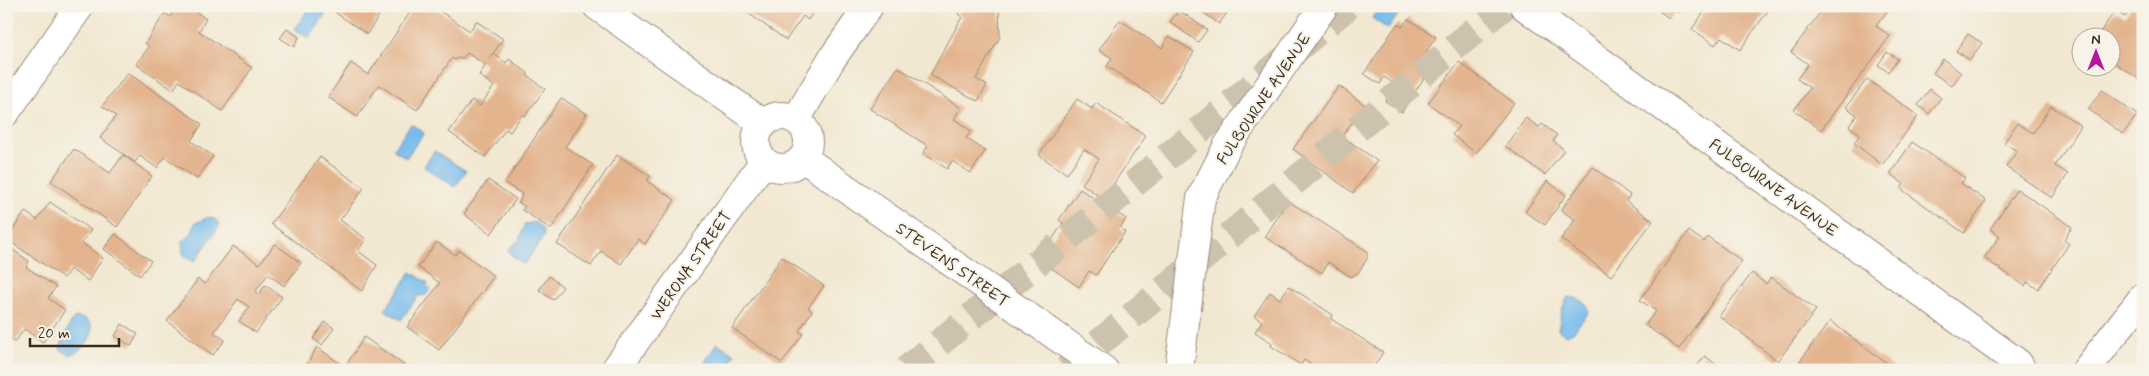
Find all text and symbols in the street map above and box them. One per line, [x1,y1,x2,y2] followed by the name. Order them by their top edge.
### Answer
[2072,28,2122,78] north arrow
[1212,29,1316,169] street label: FULBOURNE AVENUE
[2091,31,2101,49] text: N
[1704,134,1842,242] street label: FULBOURNE AVENUE
[646,207,737,324] street label: WERONA STREET
[891,218,1013,312] street label: STEVENS STREET
[30,316,119,348] scale bar
[38,324,70,344] text: 20 m

